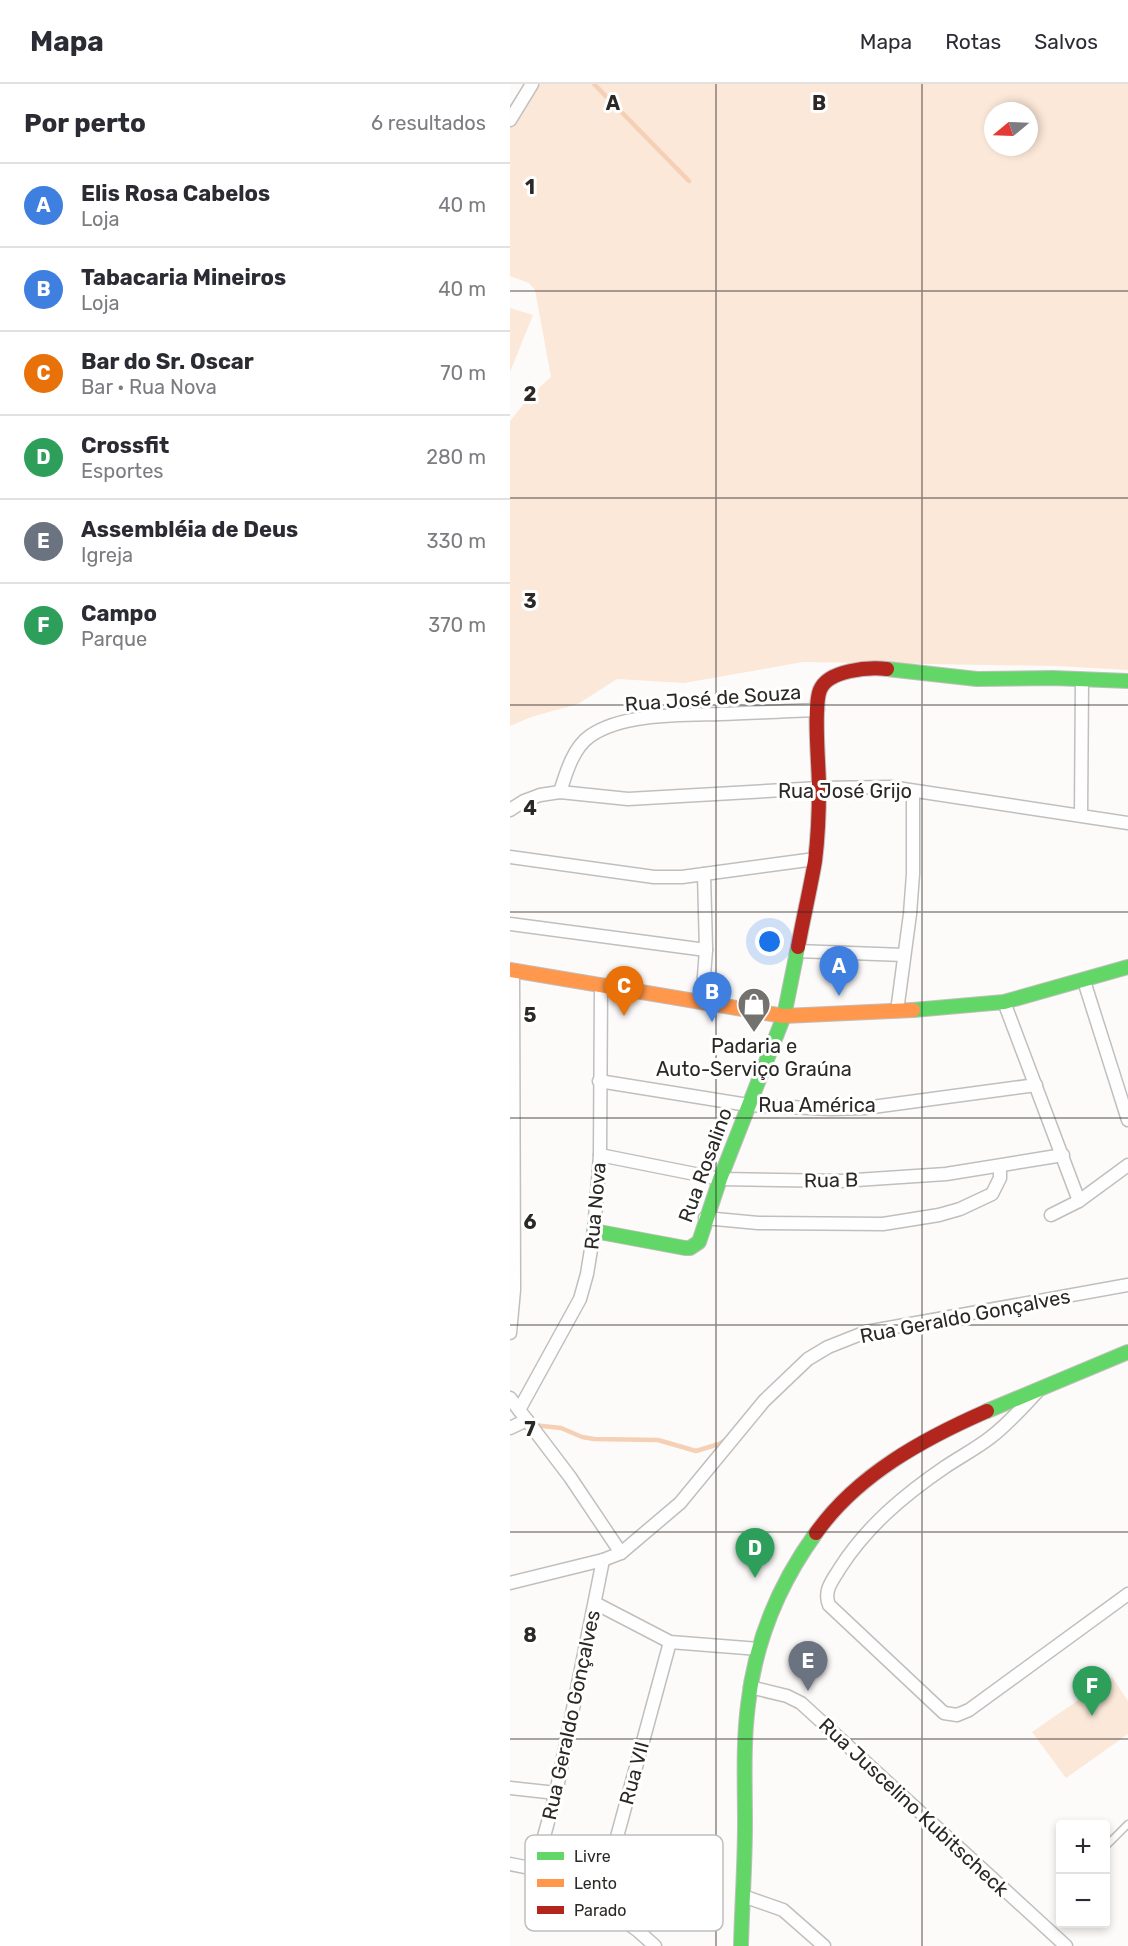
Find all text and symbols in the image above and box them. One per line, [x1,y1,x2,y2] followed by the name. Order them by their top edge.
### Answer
[30,25,104,58] text: Mapa
[860,29,912,54] text: Mapa
[945,29,1001,54] text: Rotas
[1034,29,1098,54] text: Salvos
[606,91,621,115] text: A
[812,91,826,115] text: B
[984,102,1038,156] north arrow
[24,108,146,139] text: Por perto
[371,111,486,135] text: 6 resultados
[525,175,535,199] text: 1
[81,180,270,207] text: Elis Rosa Cabelos
[36,193,51,217] text: A
[438,193,486,217] text: 40 m
[81,207,120,231] text: Loja
[81,264,286,291] text: Tabacaria Mineiros
[36,277,51,301] text: B
[438,277,486,301] text: 40 m
[81,291,120,315] text: Loja
[81,348,254,375] text: Bar do Sr. Oscar
[36,361,51,385] text: C
[440,361,486,385] text: 70 m
[81,375,217,399] text: Bar · Rua Nova
[524,382,537,406] text: 2
[81,432,169,459] text: Crossfit
[36,445,51,469] text: D
[426,445,486,469] text: 280 m
[81,459,164,483] text: Esportes
[81,516,298,543] text: Assembléia de Deus
[37,529,50,553] text: E
[427,529,486,553] text: 330 m
[81,543,133,567] text: Igreja
[523,589,537,613] text: 3
[81,600,157,627] text: Campo
[37,613,50,637] text: F
[428,613,486,637] text: 370 m
[81,627,147,651] text: Parque
[624,680,802,716] street label: Rua José de Souza
[778,779,912,803] street label: Rua José Grijo
[523,796,537,820] text: 4
[755,927,784,956] your location
[820,946,858,996] pin: A
[604,966,644,1016] pin: C
[692,972,732,1022] pin: B
[736,986,772,1033] shop icon: Padaria e Auto-Serviço Graúna
[524,1003,537,1027] text: 5
[656,1034,852,1081] place label: Padaria e Auto-Serviço Graúna
[758,1093,876,1117] street label: Rua América
[673,1104,737,1226] street label: Rua Rosalino
[579,1161,611,1251] street label: Rua Nova
[804,1168,858,1192] street label: Rua B
[523,1210,537,1234] text: 6
[858,1284,1072,1348] street label: Rua Geraldo Gonçalves
[524,1417,536,1441] text: 7
[736,1528,774,1578] pin: D
[537,1608,605,1822] street label: Rua Geraldo Gonçalves
[523,1623,537,1647] text: 8
[788,1642,828,1691] pin: E
[1072,1666,1112,1716] pin: F
[814,1713,1014,1902] street label: Rua Juscelino Kubitscheck
[614,1739,654,1807] street label: Rua VII
[1056,1820,1110,1928] map controls
[1056,1820,1110,1874] button: +
[525,1835,723,1931] legend
[574,1847,611,1866] text: Livre
[574,1874,617,1893] text: Lento
[1056,1874,1110,1928] button: −
[574,1901,626,1920] text: Parado

